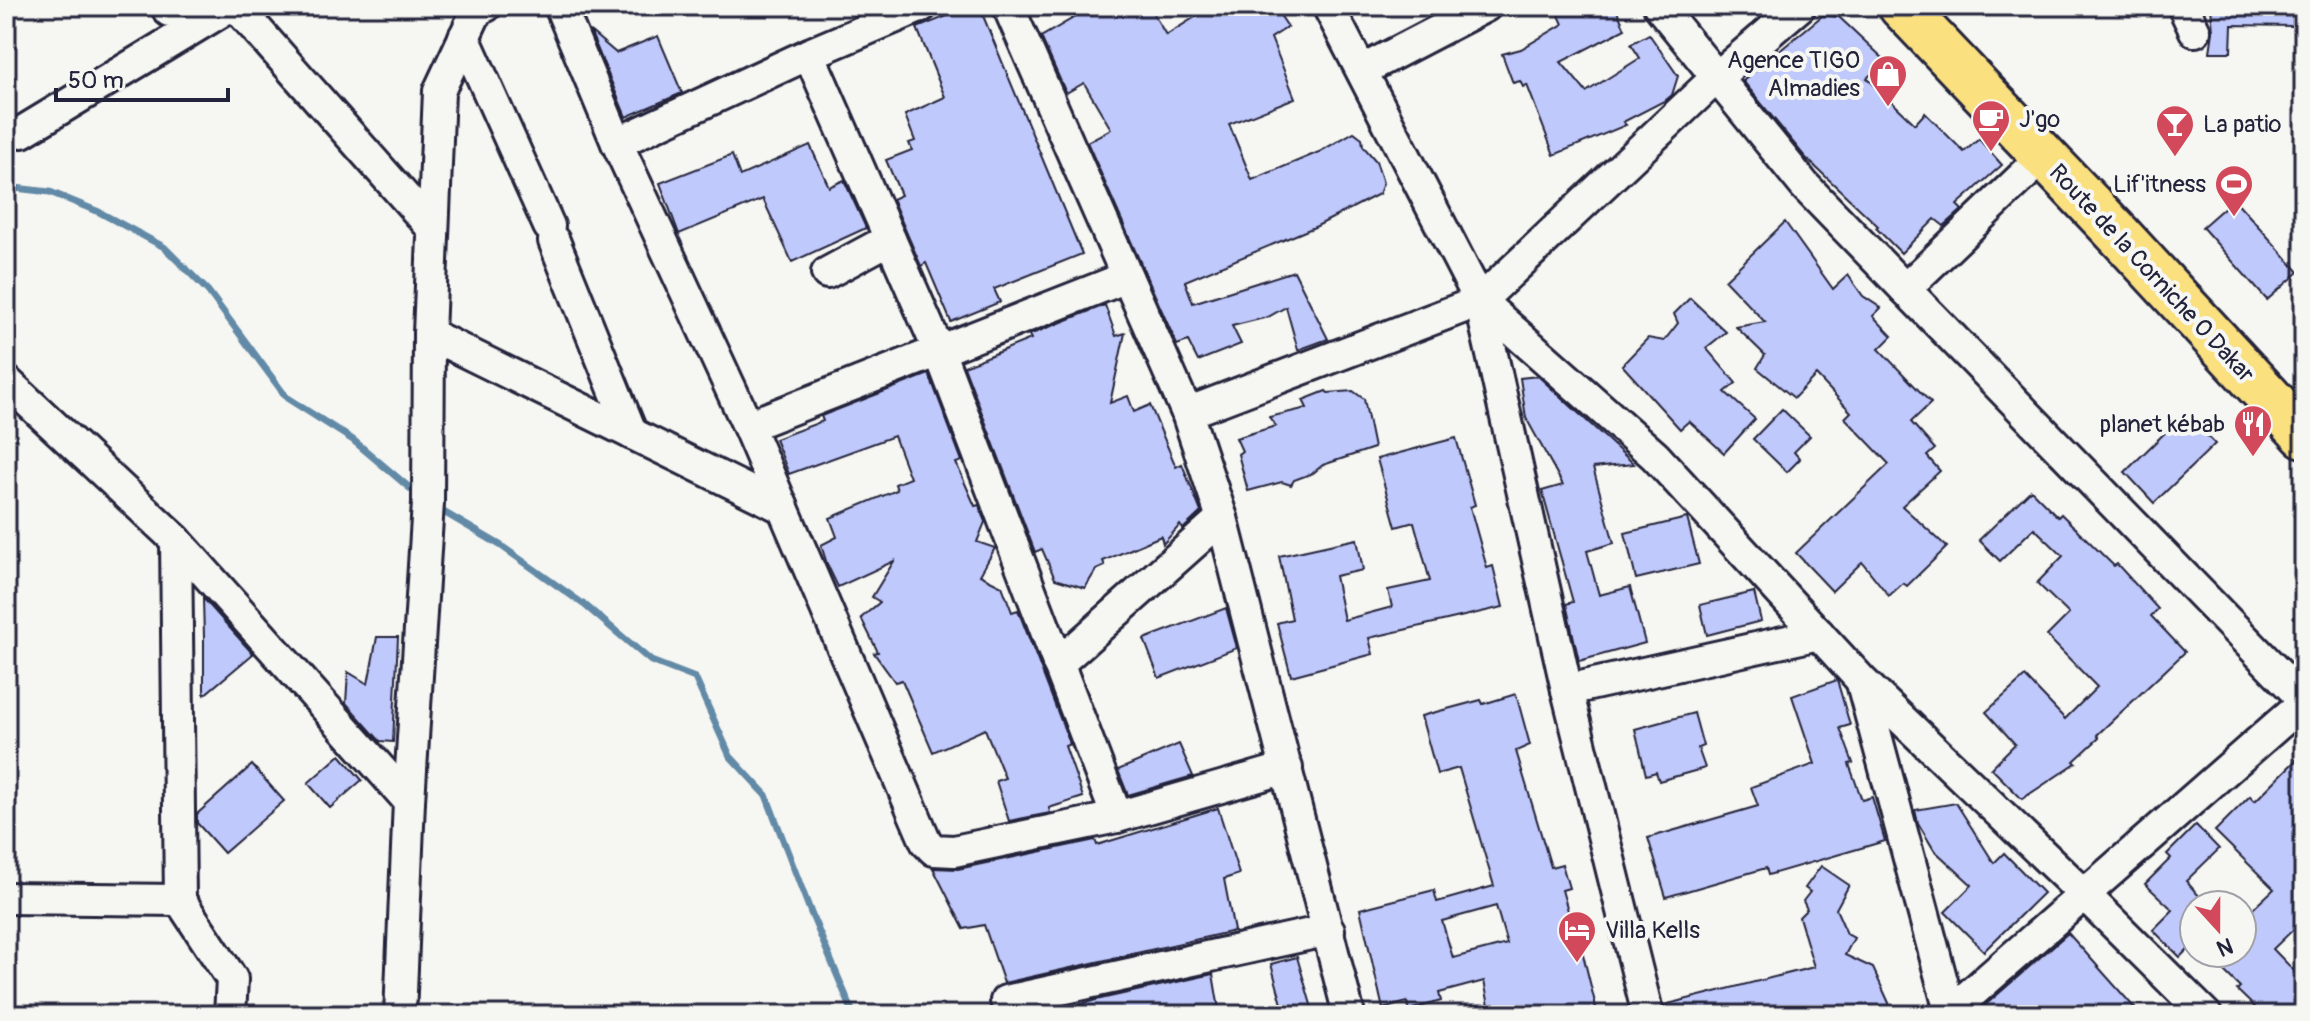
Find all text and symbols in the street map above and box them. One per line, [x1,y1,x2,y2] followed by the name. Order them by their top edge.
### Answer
[1727,46,1860,103] place label: Agence TIGO Almadies
[56,52,228,102] scale bar
[1867,53,1909,108] shop icon: Agence TIGO Almadies
[68,66,124,95] text: 50 m
[1970,98,2012,153] cafe icon: J'go
[2154,103,2196,158] bar icon: La patio
[2019,105,2060,134] place label: J'go
[2203,110,2282,139] place label: La patio
[2043,158,2261,389] street label: Route de la Corniche O Dakar
[2213,163,2255,218] sports icon: Lif'itness
[2113,170,2206,199] place label: Lif'itness
[2232,403,2274,458] restaurant icon: planet kébab
[2100,410,2225,439] place label: planet kébab
[2178,889,2258,969] north arrow
[1556,909,1598,964] hotel icon: Villa Kells
[1605,916,1700,945] place label: Villa Kells
[2213,931,2237,963] text: N

